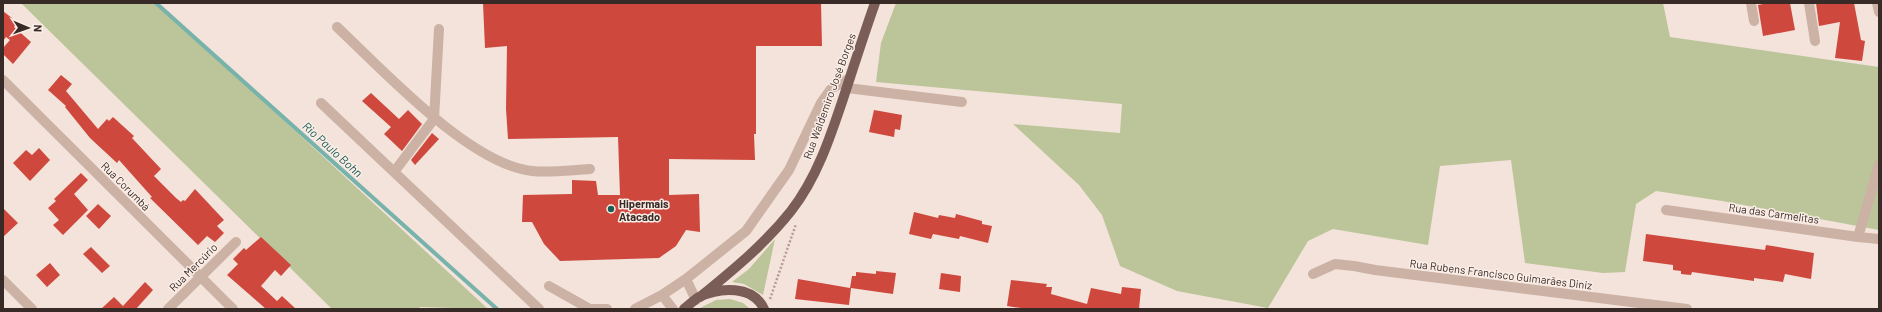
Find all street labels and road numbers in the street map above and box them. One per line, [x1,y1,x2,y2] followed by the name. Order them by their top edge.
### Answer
[800,31,858,161] street label: Rua Waldemiro José Borges
[99,159,153,213] street label: Rua Corumbá
[1728,200,1820,226] street label: Rua das Carmelitas
[166,240,220,294] street label: Rua Mercúrio
[1409,256,1593,292] street label: Rua Rubens Francisco Guimarães Diniz

